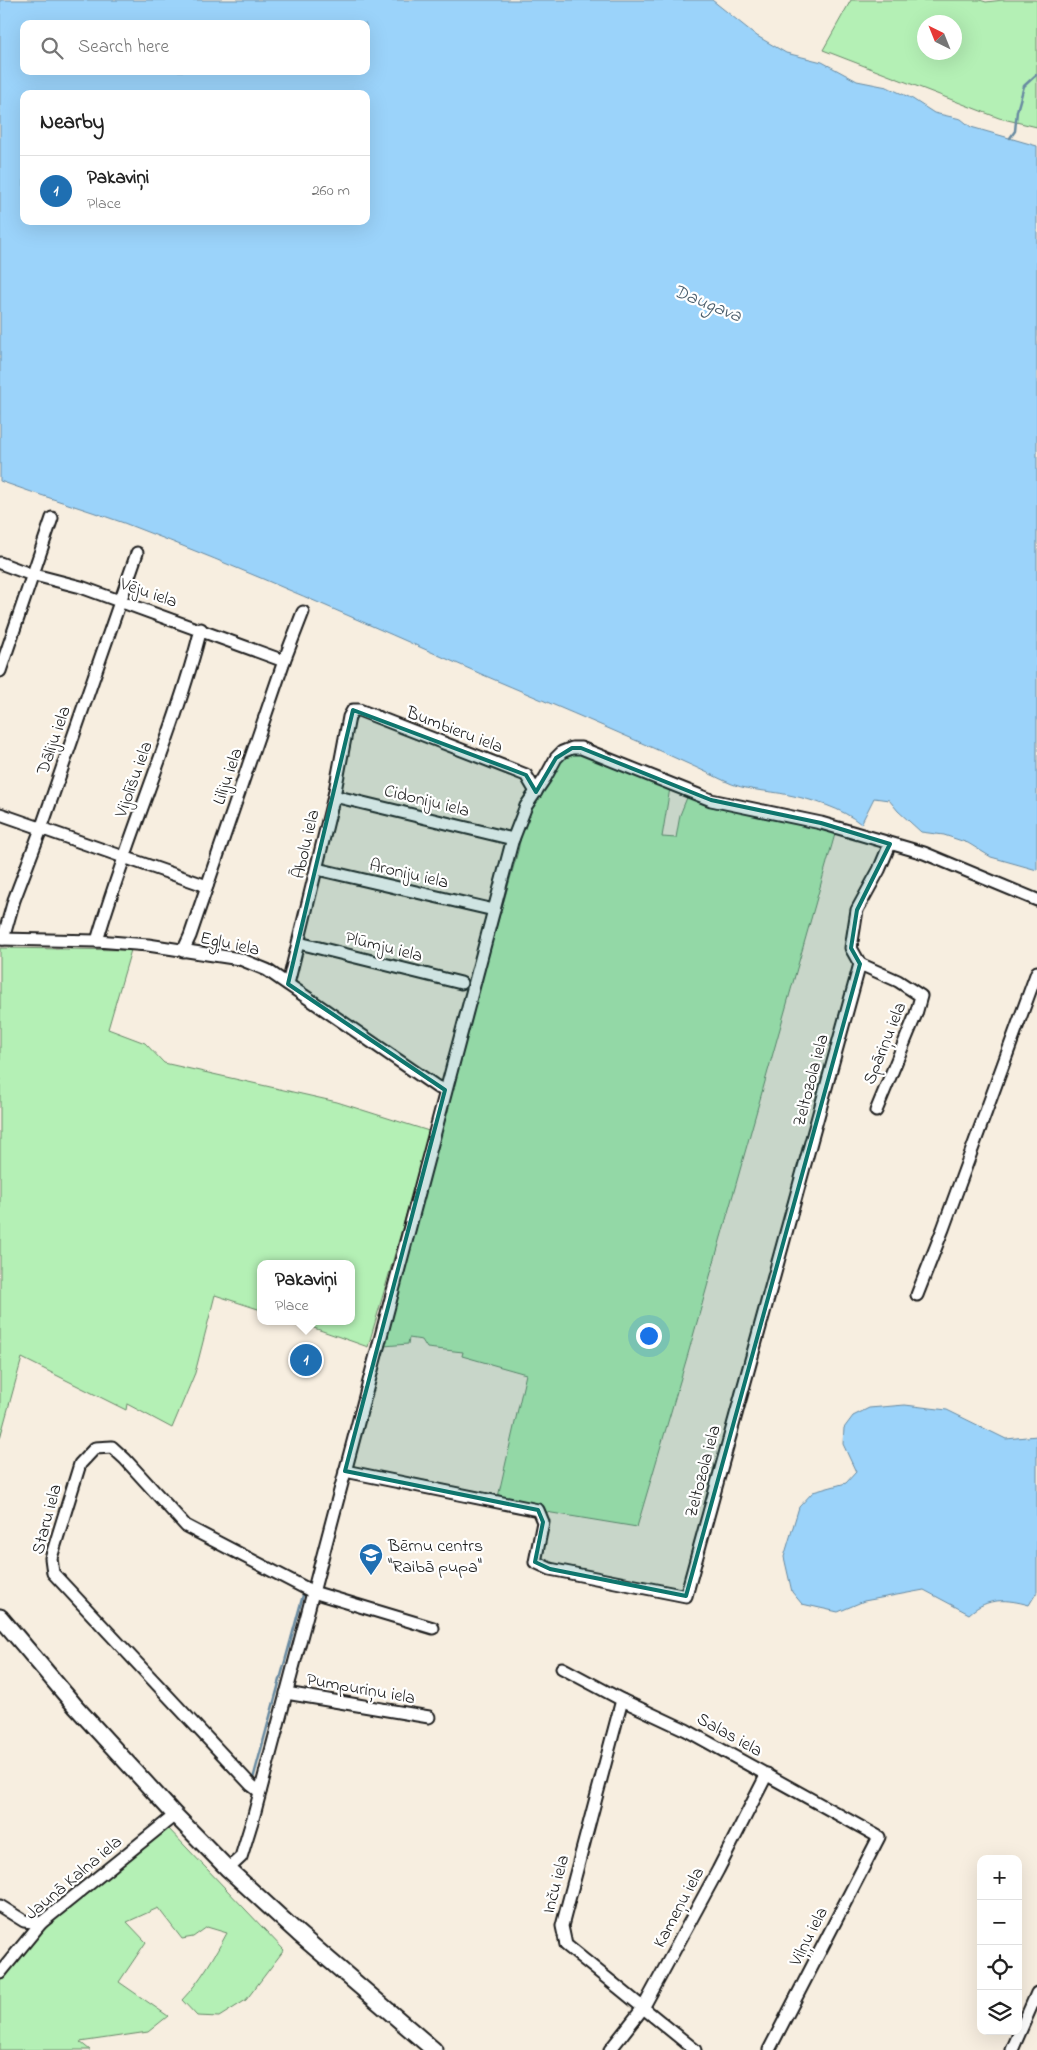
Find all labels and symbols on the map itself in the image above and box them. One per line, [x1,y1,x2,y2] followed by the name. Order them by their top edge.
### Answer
[917,15,962,60] north arrow
[669,278,746,331] water label: Daugava
[115,572,180,616] street label: Vēju iela
[401,700,506,761] street label: Bumbieru iela
[31,703,79,779] street label: Dāliju iela
[109,738,161,822] street label: Vijolīšu iela
[207,745,251,809] street label: Liliju iela
[381,779,472,825] street label: Cidoniju iela
[286,807,328,882] street label: Ābolu iela
[366,853,451,897] street label: Aroniju iela
[197,926,262,965] street label: Egļu iela
[342,926,425,970] street label: Plūmju iela
[858,999,914,1089] street label: Spāriņu iela
[787,1032,837,1129] street label: Zeltozola iela
[636,1323,662,1349] your location
[290,1341,322,1379] pin: 1
[679,1423,729,1520] street label: Zeltozola iela
[26,1482,70,1558] street label: Staru iela
[387,1534,483,1581] place label: Bērnu centrs "Raibā pupa"
[358,1542,384,1576] school or university icon: Bērnu centrs "Raibā pupa"
[304,1668,417,1712] street label: Pumpuriņu iela
[691,1707,767,1765] street label: Salas iela
[20,1830,129,1927] street label: Jaunā Kalna iela
[537,1852,577,1917] street label: Inču iela
[648,1863,712,1953] street label: Kameņu iela
[783,1903,836,1972] street label: Viļņu iela

